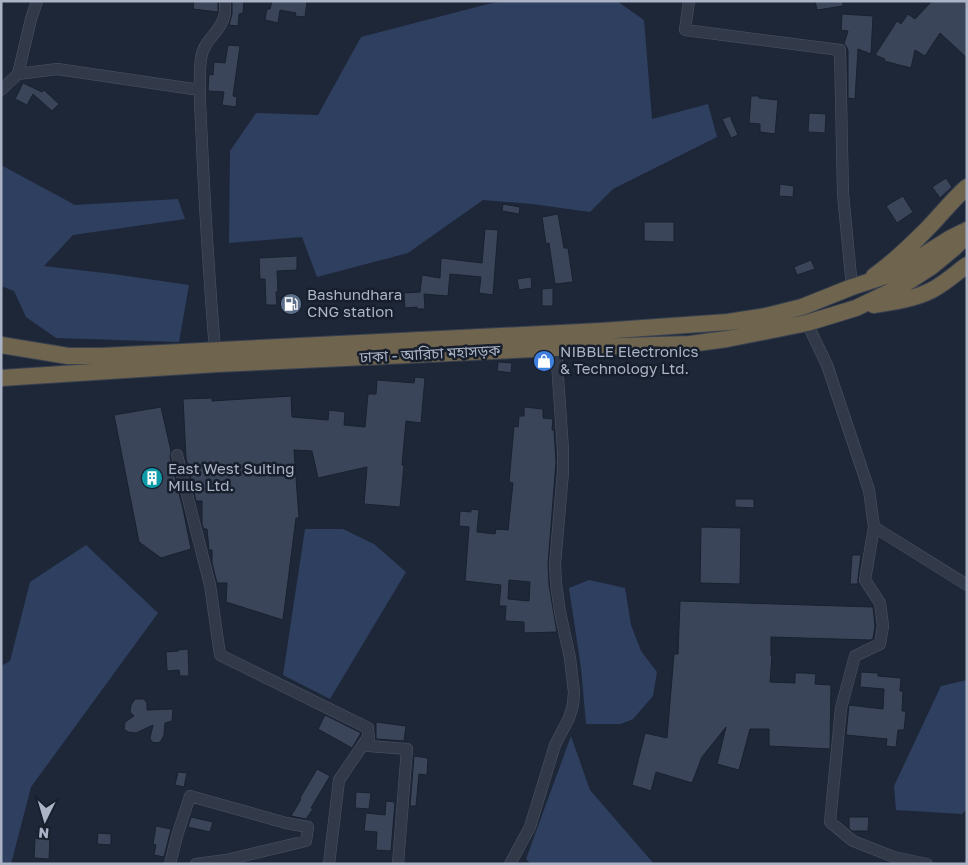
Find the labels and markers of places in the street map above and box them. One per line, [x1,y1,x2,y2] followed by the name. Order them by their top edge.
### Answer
[307,285,402,320] place label: Bashundhara CNG station
[279,292,303,316] fuel station icon: Bashundhara CNG station
[560,342,698,377] place label: NIBBLE Electronics & Technology Ltd.
[532,349,556,373] shop icon: NIBBLE Electronics & Technology Ltd.
[168,459,295,494] place label: East West Suiting Mills Ltd.
[140,466,164,490] building icon: East West Suiting Mills Ltd.

